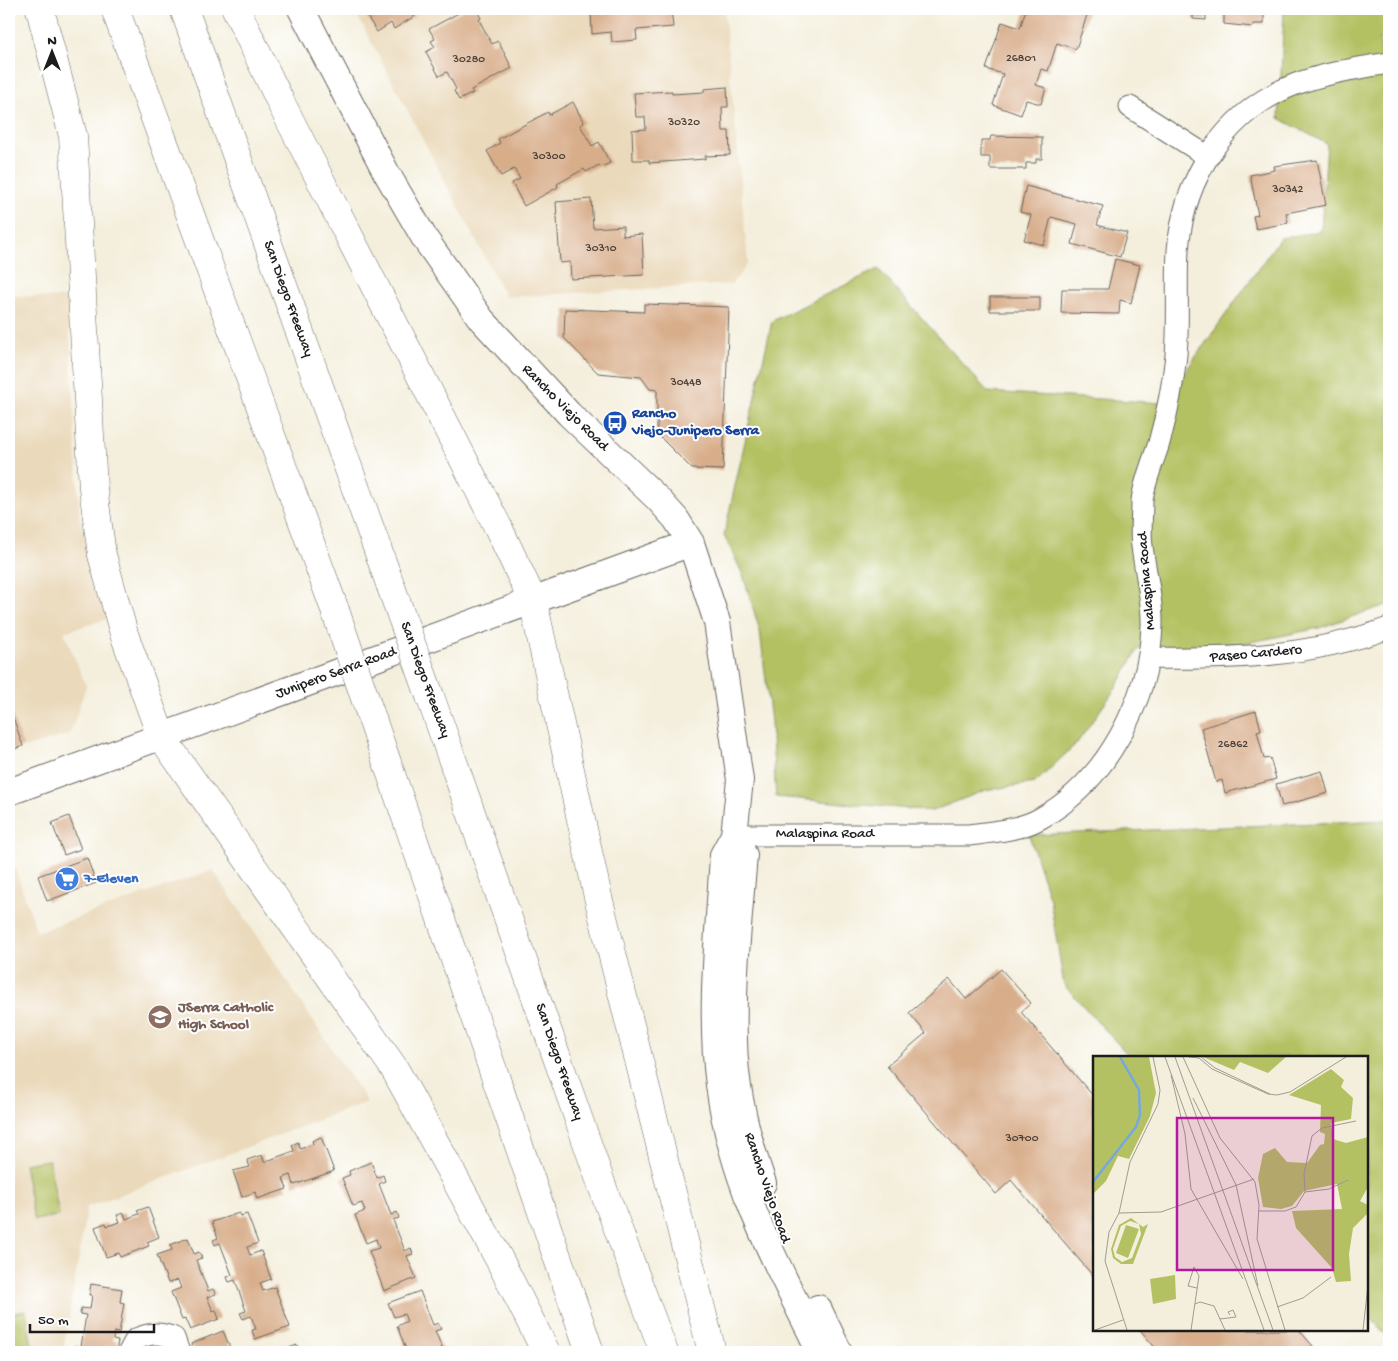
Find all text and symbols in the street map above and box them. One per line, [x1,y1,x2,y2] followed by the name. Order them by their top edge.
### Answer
[28,28,78,78] north arrow
[47,33,57,50] text: N
[1006,52,1036,66] house number: 26801
[452,53,485,67] house number: 30280
[667,116,700,130] house number: 30320
[532,150,566,164] house number: 30300
[1272,183,1304,197] house number: 30342
[259,238,318,360] street label: San Diego Freeway
[585,242,617,256] house number: 30310
[518,361,613,456] street label: Rancho Viejo Road
[670,376,702,390] house number: 30448
[631,405,760,440] place label: Rancho Viejo-Junipero Serra
[602,410,628,436] bus stop icon: Rancho Viejo-Junipero Serra
[1134,530,1160,631] street label: Malaspina Road
[396,619,455,741] street label: San Diego Freeway
[1208,641,1303,667] street label: Paseo Cardero
[273,642,400,703] street label: Junipero Serra Road
[1218,738,1248,752] house number: 26862
[776,825,875,843] street label: Malaspina Road
[54,866,80,892] supermarket icon: 7-Eleven
[83,870,139,888] place label: 7-Eleven
[177,999,274,1034] place label: JSerra Catholic High School
[531,1001,588,1123] street label: San Diego Freeway
[147,1004,173,1030] school or university icon: JSerra Catholic High School
[1093,1056,1368,1331] inset map
[740,1130,795,1247] street label: Rancho Viejo Road
[1005,1132,1039,1146] house number: 30700
[30,1301,154,1333] scale bar
[38,1312,69,1330] text: 50 m

